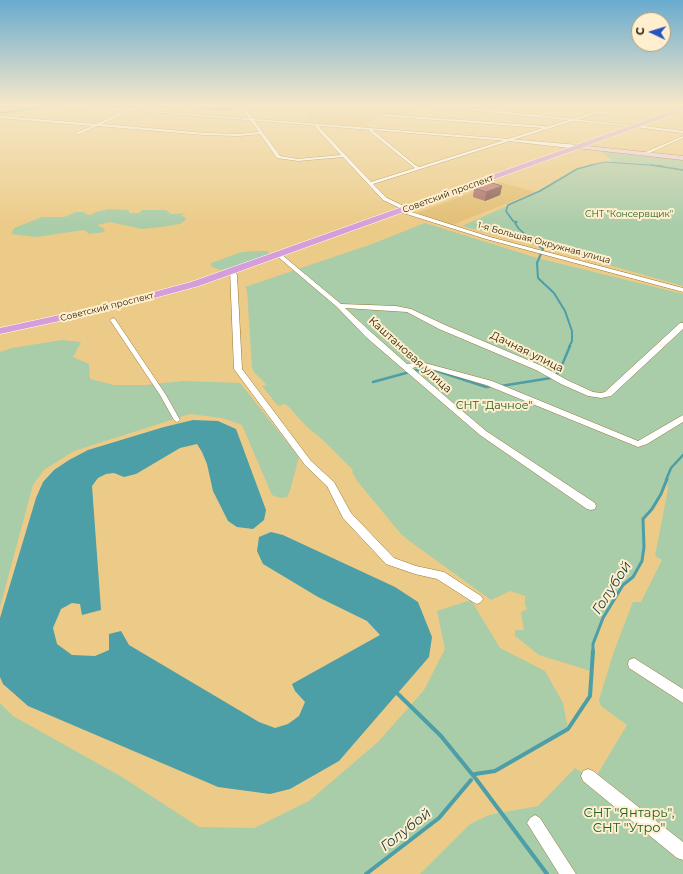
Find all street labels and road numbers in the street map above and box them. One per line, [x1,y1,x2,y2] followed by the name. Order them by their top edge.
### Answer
[401,173,495,215] street label: Советский проспект
[476,220,612,266] street label: 1-я Большая Окружная улица
[59,290,155,324] street label: Советский проспект
[366,314,454,396] street label: Каштановая улица
[488,329,566,375] street label: Дачная улица

